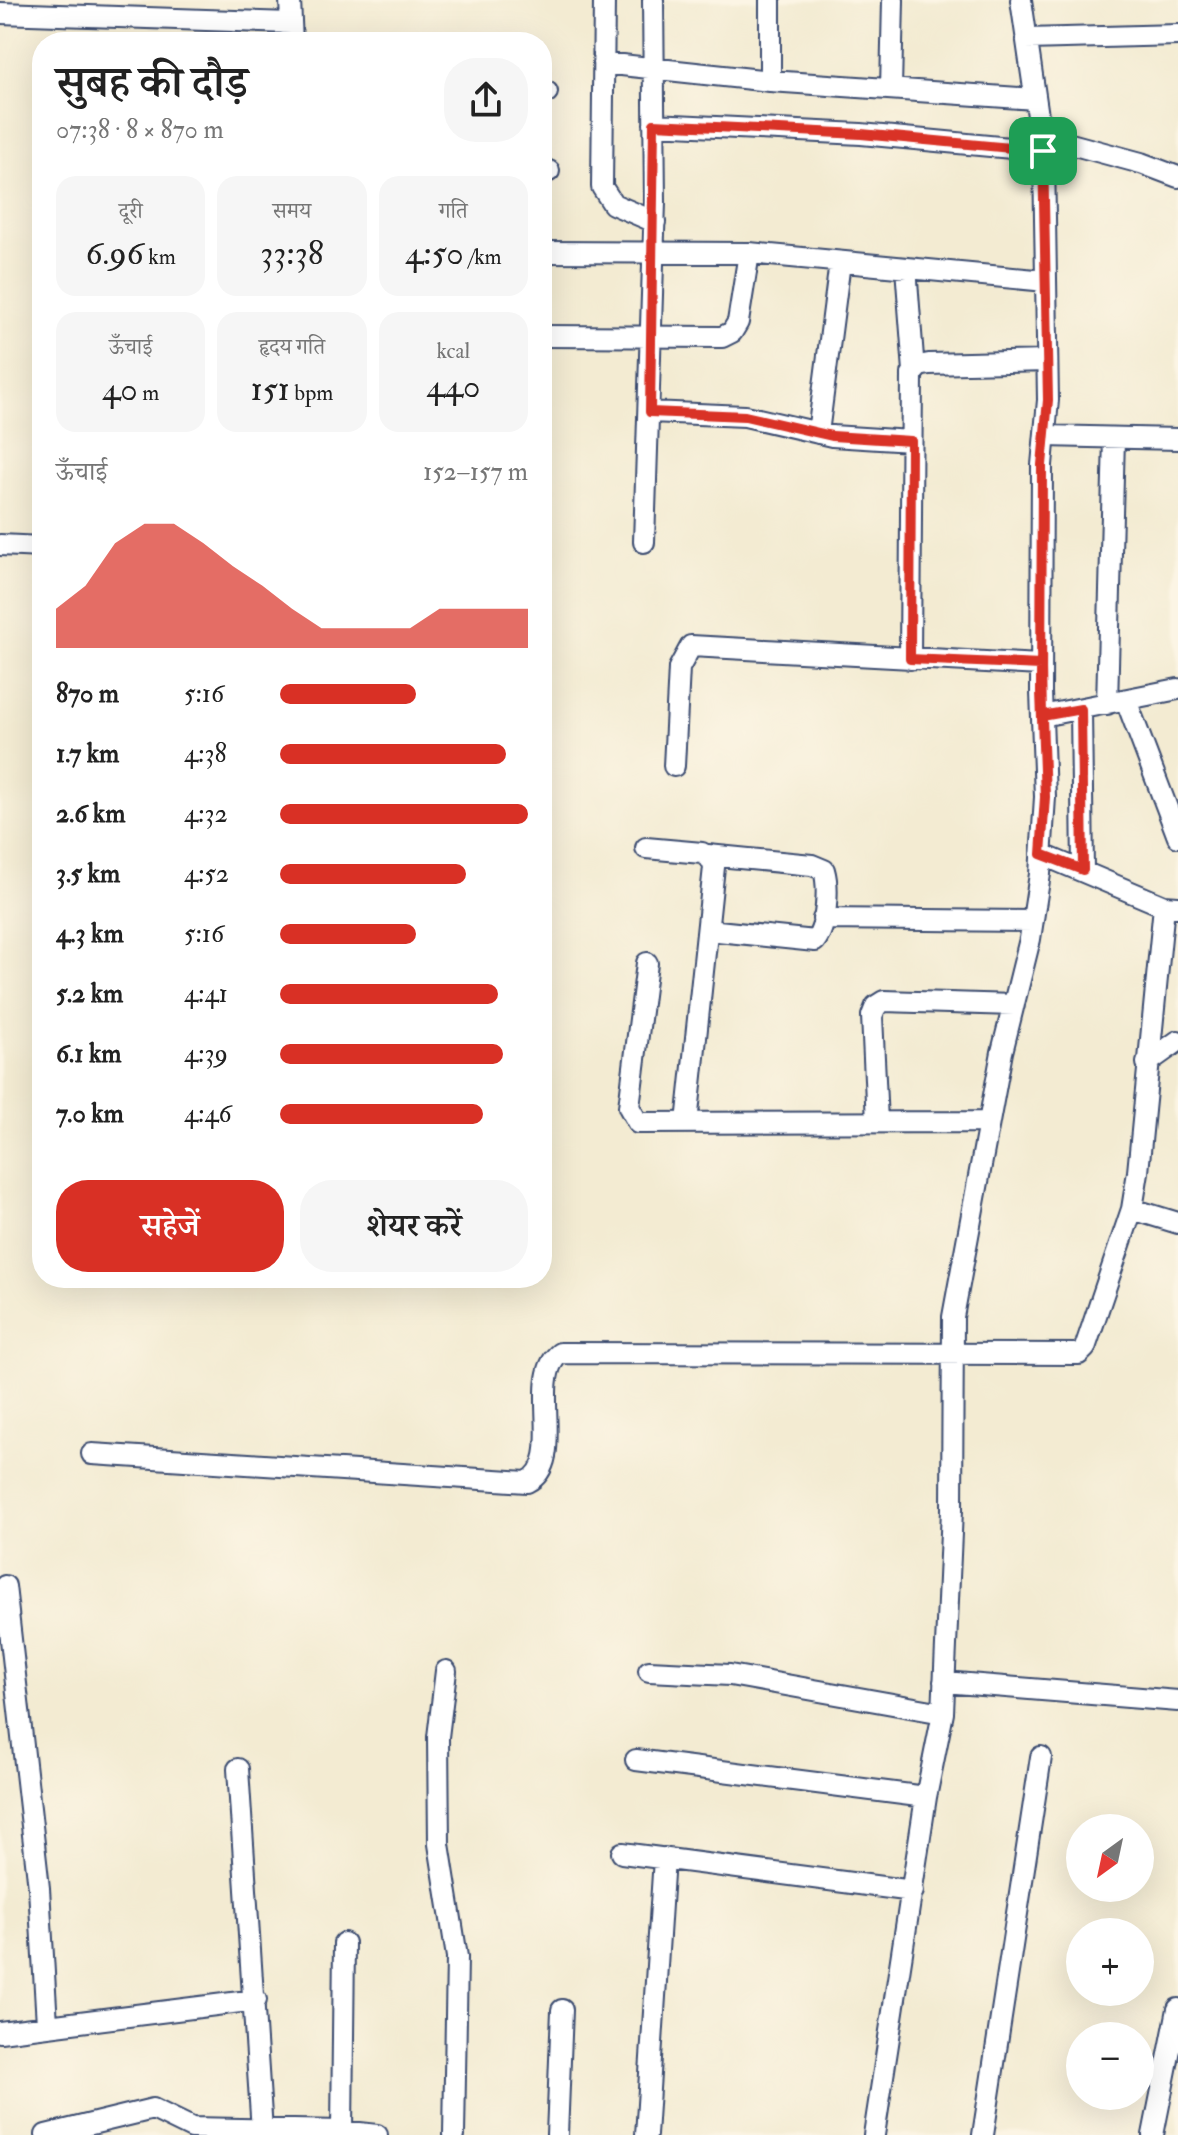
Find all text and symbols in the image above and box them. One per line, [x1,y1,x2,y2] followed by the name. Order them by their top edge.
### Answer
[56,56,248,111] text: सुबह की दौड़
[444,58,528,142] button: share
[56,114,224,146] text: 07:38 · 8 × 870 m
[1009,117,1077,185] pin
[1021,129,1065,173] icon: arrive
[119,197,143,225] text: दूरी
[273,197,311,225] text: समय
[439,197,468,225] text: गति
[85,232,144,275] text: 6.96
[260,232,324,275] text: 33:38
[405,232,464,275] text: 4:50
[144,243,176,271] text: km
[464,243,502,271] text: /km
[109,333,152,361] text: ऊँचाई
[259,333,325,361] text: हृदय गति
[436,337,470,365] text: kcal
[426,365,480,408] text: 440
[102,368,138,411] text: 40
[251,368,290,411] text: 151
[138,379,159,407] text: m
[290,379,333,407] text: bpm
[56,456,107,488] text: ऊँचाई
[423,456,528,488] text: 152–157 m
[56,678,119,710] text: 870 m
[184,678,224,710] text: 5:16
[56,738,119,770] text: 1.7 km
[184,738,227,770] text: 4:38
[56,798,125,830] text: 2.6 km
[184,798,228,830] text: 4:32
[56,858,120,890] text: 3.5 km
[184,858,229,890] text: 4:52
[56,918,124,950] text: 4.3 km
[184,918,224,950] text: 5:16
[56,978,123,1010] text: 5.2 km
[184,978,228,1010] text: 4:41
[56,1038,121,1070] text: 6.1 km
[184,1038,228,1070] text: 4:39
[56,1098,124,1130] text: 7.0 km
[184,1098,232,1130] text: 4:46
[56,1180,284,1272] button: सहेजें
[300,1180,528,1272] button: शेयर करें
[1066,1814,1154,1902] north arrow
[1066,1814,1154,2110] map controls
[1066,1918,1154,2006] button: +
[1066,2022,1154,2110] button: −

